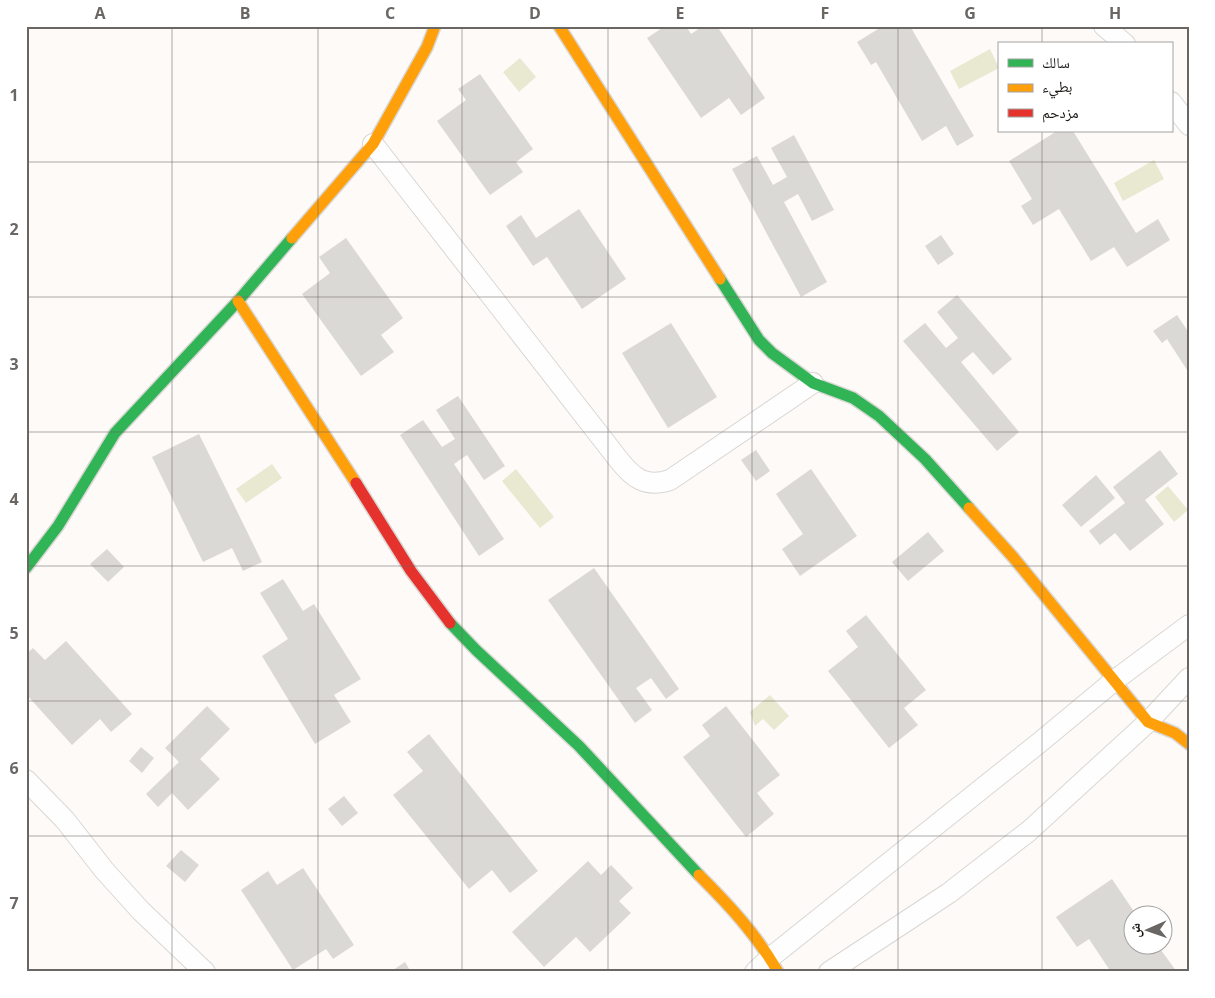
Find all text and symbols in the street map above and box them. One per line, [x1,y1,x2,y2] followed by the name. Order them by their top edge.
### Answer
[94,2,106,24] text: A
[240,2,250,24] text: B
[385,2,395,24] text: C
[529,2,541,24] text: D
[676,2,685,24] text: E
[821,2,829,24] text: F
[964,2,976,24] text: G
[1109,2,1121,24] text: H
[998,42,1172,132] legend
[1042,52,1070,72] text: سالك
[1042,76,1072,99] text: بطيء
[9,84,19,106] text: 1
[1042,102,1079,123] text: مزدحم
[9,218,19,240] text: 2
[9,353,19,375] text: 3
[9,488,19,510] text: 4
[9,622,19,644] text: 5
[9,757,19,779] text: 6
[9,892,19,914] text: 7
[1122,906,1172,956] north arrow
[1125,923,1144,938] text: ش

